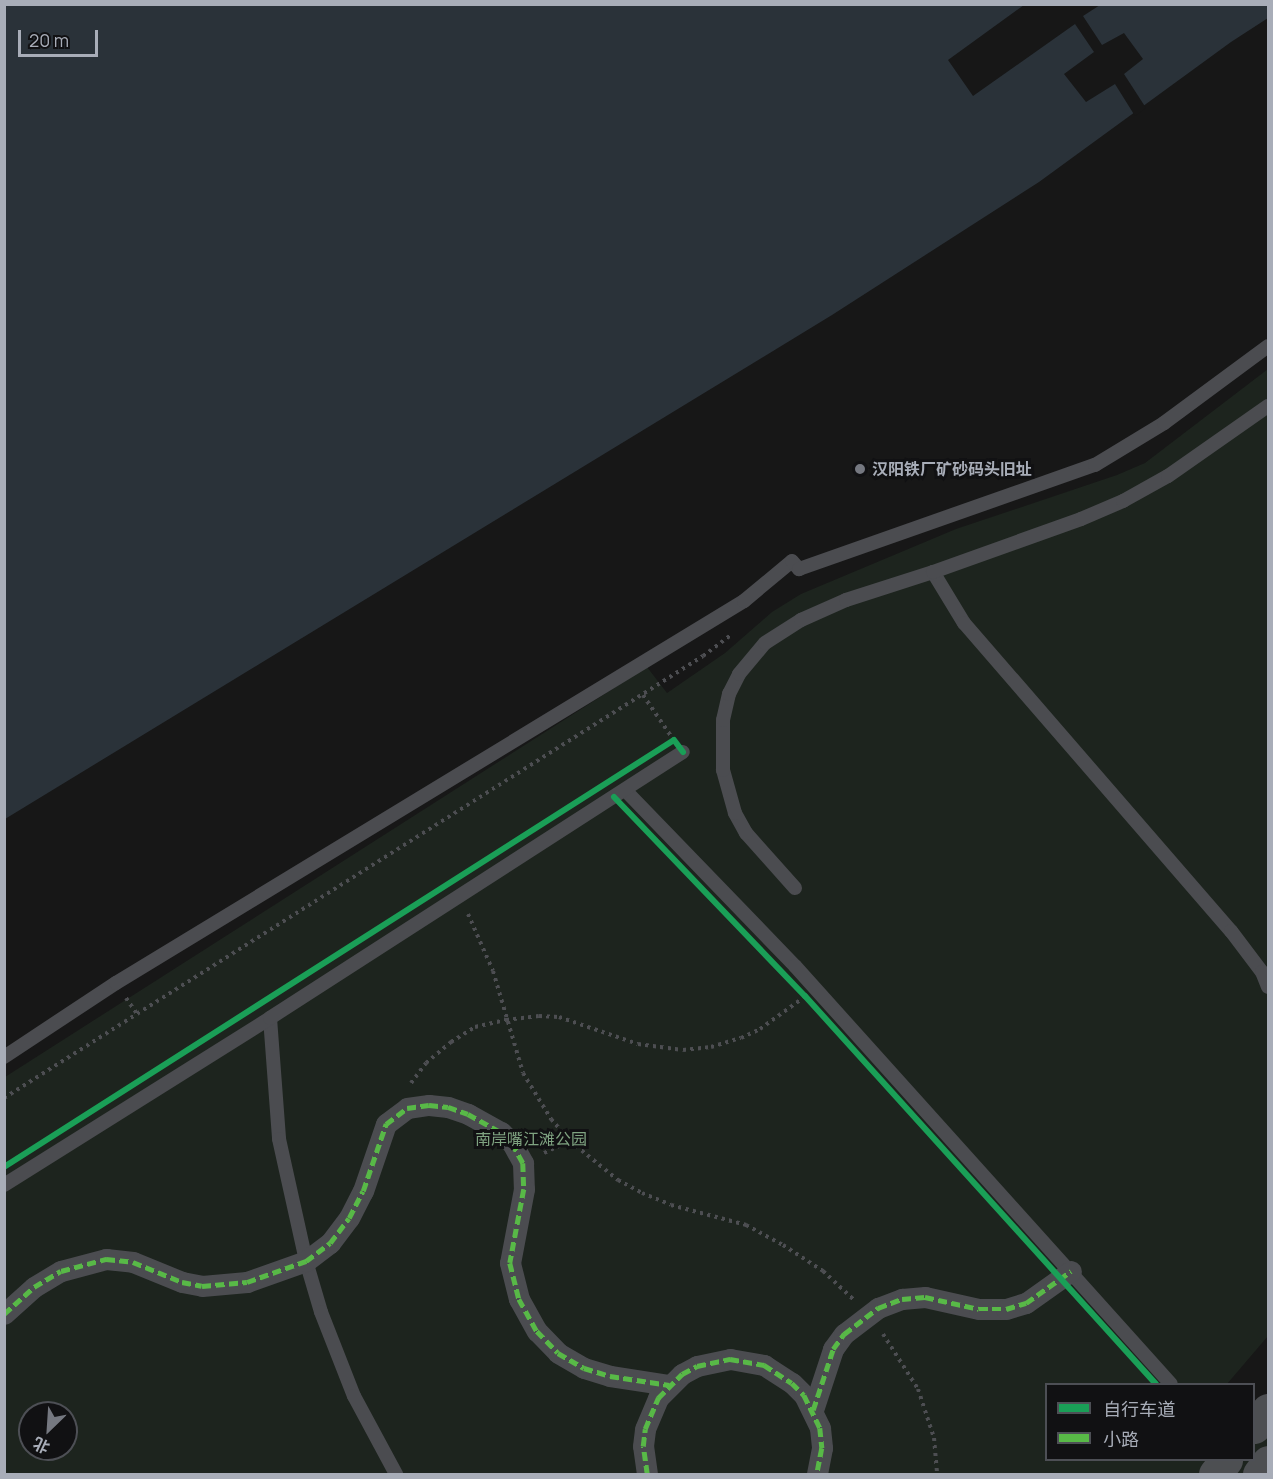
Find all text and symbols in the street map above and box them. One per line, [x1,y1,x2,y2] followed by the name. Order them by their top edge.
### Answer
[21,18,100,56] scale bar
[29,28,69,52] text: 20 m
[872,459,1032,479] place label: 汉阳铁厂矿砂码头旧址
[853,462,867,476] marker: 汉阳铁厂矿砂码头旧址
[475,1129,587,1149] park label: 南岸嘴江滩公园
[1045,1383,1255,1461] legend
[1103,1397,1175,1421] text: 自行车道
[18,1401,78,1461] north arrow
[1103,1427,1139,1451] text: 小路
[29,1432,53,1459] text: 北

